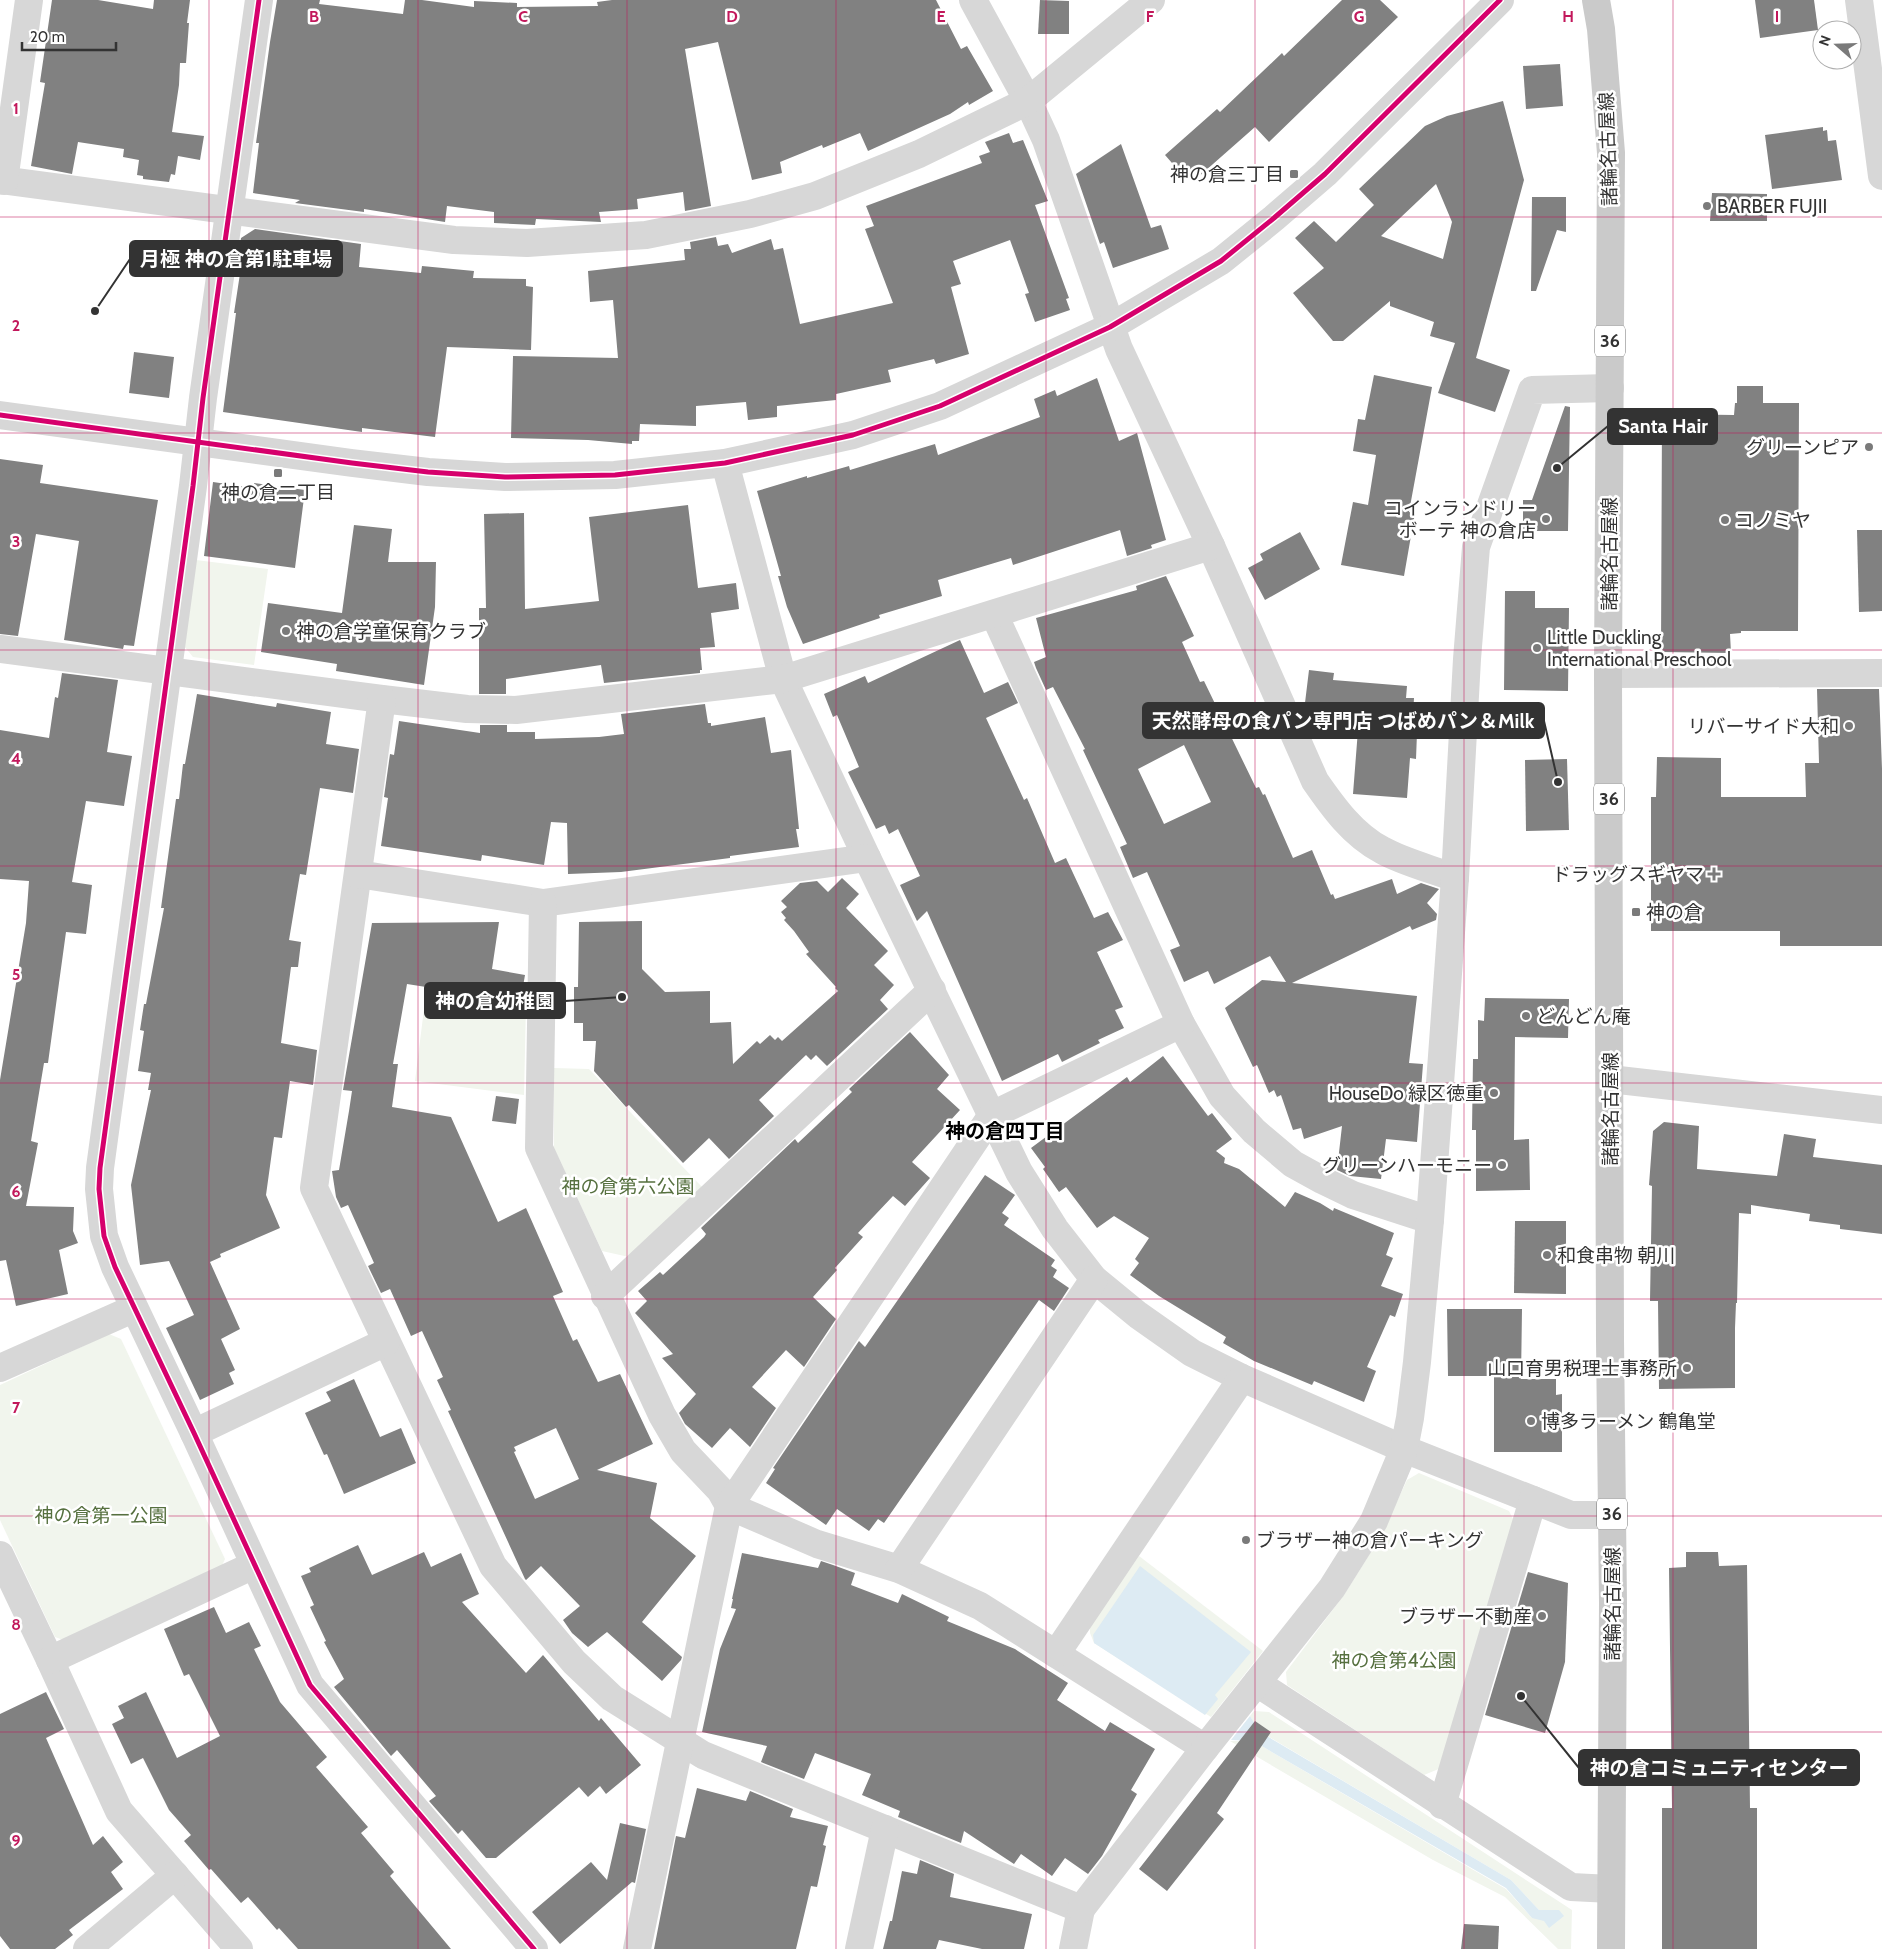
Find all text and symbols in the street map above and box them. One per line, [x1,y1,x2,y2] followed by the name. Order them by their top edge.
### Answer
[309,7,319,26] text: B
[518,7,528,26] text: C
[726,7,738,26] text: D
[936,7,946,26] text: E
[1146,7,1155,26] text: F
[1354,7,1364,26] text: G
[1562,7,1574,26] text: H
[1775,7,1779,26] text: I
[22,20,116,52] scale bar
[1812,20,1862,70] north arrow
[30,28,65,46] text: 20 m
[1815,33,1835,48] text: N
[1595,92,1621,206] street label: 諸輪名古屋線
[13,99,19,118] text: 1
[1170,163,1284,186] place label: 神の倉三丁目
[1288,168,1300,180] marker: 神の倉三丁目
[1717,195,1827,218] place label: BARBER FUJII
[1701,200,1713,212] marker: BARBER FUJII
[130,241,342,276] callout: 月極 神の倉第1駐車場
[140,247,332,271] text: 月極 神の倉第1駐車場
[12,316,20,335] text: 2
[1595,326,1625,356] road number: 36
[1608,409,1717,444] callout: Santa Hair
[1618,414,1708,438] text: Santa Hair
[1746,436,1859,459] place label: グリーンピア
[1863,441,1875,453] marker: グリーンピア
[272,467,284,479] marker: 神の倉二丁目
[221,481,335,504] place label: 神の倉二丁目
[1384,497,1536,542] place label: コインランドリー ボーテ 神の倉店
[1598,497,1621,611] street label: 諸輪名古屋線
[1735,509,1811,532] place label: コノミヤ
[1540,513,1552,525] marker: コインランドリー ボーテ 神の倉店
[1719,514,1731,526] marker: コノミヤ
[12,532,20,551] text: 3
[296,620,486,643] place label: 神の倉学童保育クラブ
[280,625,292,637] marker: 神の倉学童保育クラブ
[1547,626,1732,671] place label: Little Duckling International Preschool
[1531,642,1543,654] marker: Little Duckling International Preschool
[1143,703,1544,738] callout: 天然酵母の食パン専門店 つばめパン＆Milk
[1152,709,1535,733] text: 天然酵母の食パン専門店 つばめパン＆Milk
[1687,715,1839,738] place label: リバーサイド大和
[1843,720,1855,732] marker: リバーサイド大和
[11,749,21,768] text: 4
[1594,784,1624,814] road number: 36
[1552,863,1704,886] place label: ドラッグスギヤマ
[1708,868,1720,880] marker: ドラッグスギヤマ
[1646,901,1703,924] place label: 神の倉
[1630,906,1642,918] marker: 神の倉
[12,965,20,984] text: 5
[425,983,565,1018] callout: 神の倉幼稚園
[435,989,555,1013] text: 神の倉幼稚園
[1536,1005,1630,1028] place label: どんどん庵
[1520,1010,1532,1022] marker: どんどん庵
[1599,1052,1622,1166] street label: 諸輪名古屋線
[1329,1082,1484,1105] place label: HouseDo 緑区徳重
[1488,1087,1500,1099] marker: HouseDo 緑区徳重
[945,1119,1065,1143] district label: 神の倉四丁目
[1322,1154,1492,1177] place label: グリーンハーモニー
[1496,1159,1508,1171] marker: グリーンハーモニー
[561,1175,695,1198] park label: 神の倉第六公園
[12,1182,21,1201] text: 6
[1557,1244,1675,1267] place label: 和食串物 朝川
[1541,1249,1553,1261] marker: 和食串物 朝川
[1487,1357,1677,1380] place label: 山口育男税理士事務所
[1681,1362,1693,1374] marker: 山口育男税理士事務所
[12,1398,21,1417] text: 7
[1541,1410,1716,1433] place label: 博多ラーメン 鶴亀堂
[1525,1415,1537,1427] marker: 博多ラーメン 鶴亀堂
[1597,1498,1627,1530] road number: 36
[34,1504,168,1527] park label: 神の倉第一公園
[1256,1529,1483,1552] place label: ブラザー神の倉パーキング
[1240,1534,1252,1546] marker: ブラザー神の倉パーキング
[1601,1547,1624,1661] street label: 諸輪名古屋線
[1399,1605,1532,1628] place label: ブラザー不動産
[1536,1610,1548,1622] marker: ブラザー不動産
[11,1615,21,1634] text: 8
[1332,1649,1456,1672] park label: 神の倉第4公園
[1579,1750,1859,1785] callout: 神の倉コミュニティセンター
[1590,1756,1848,1780] text: 神の倉コミュニティセンター
[12,1831,21,1850] text: 9

